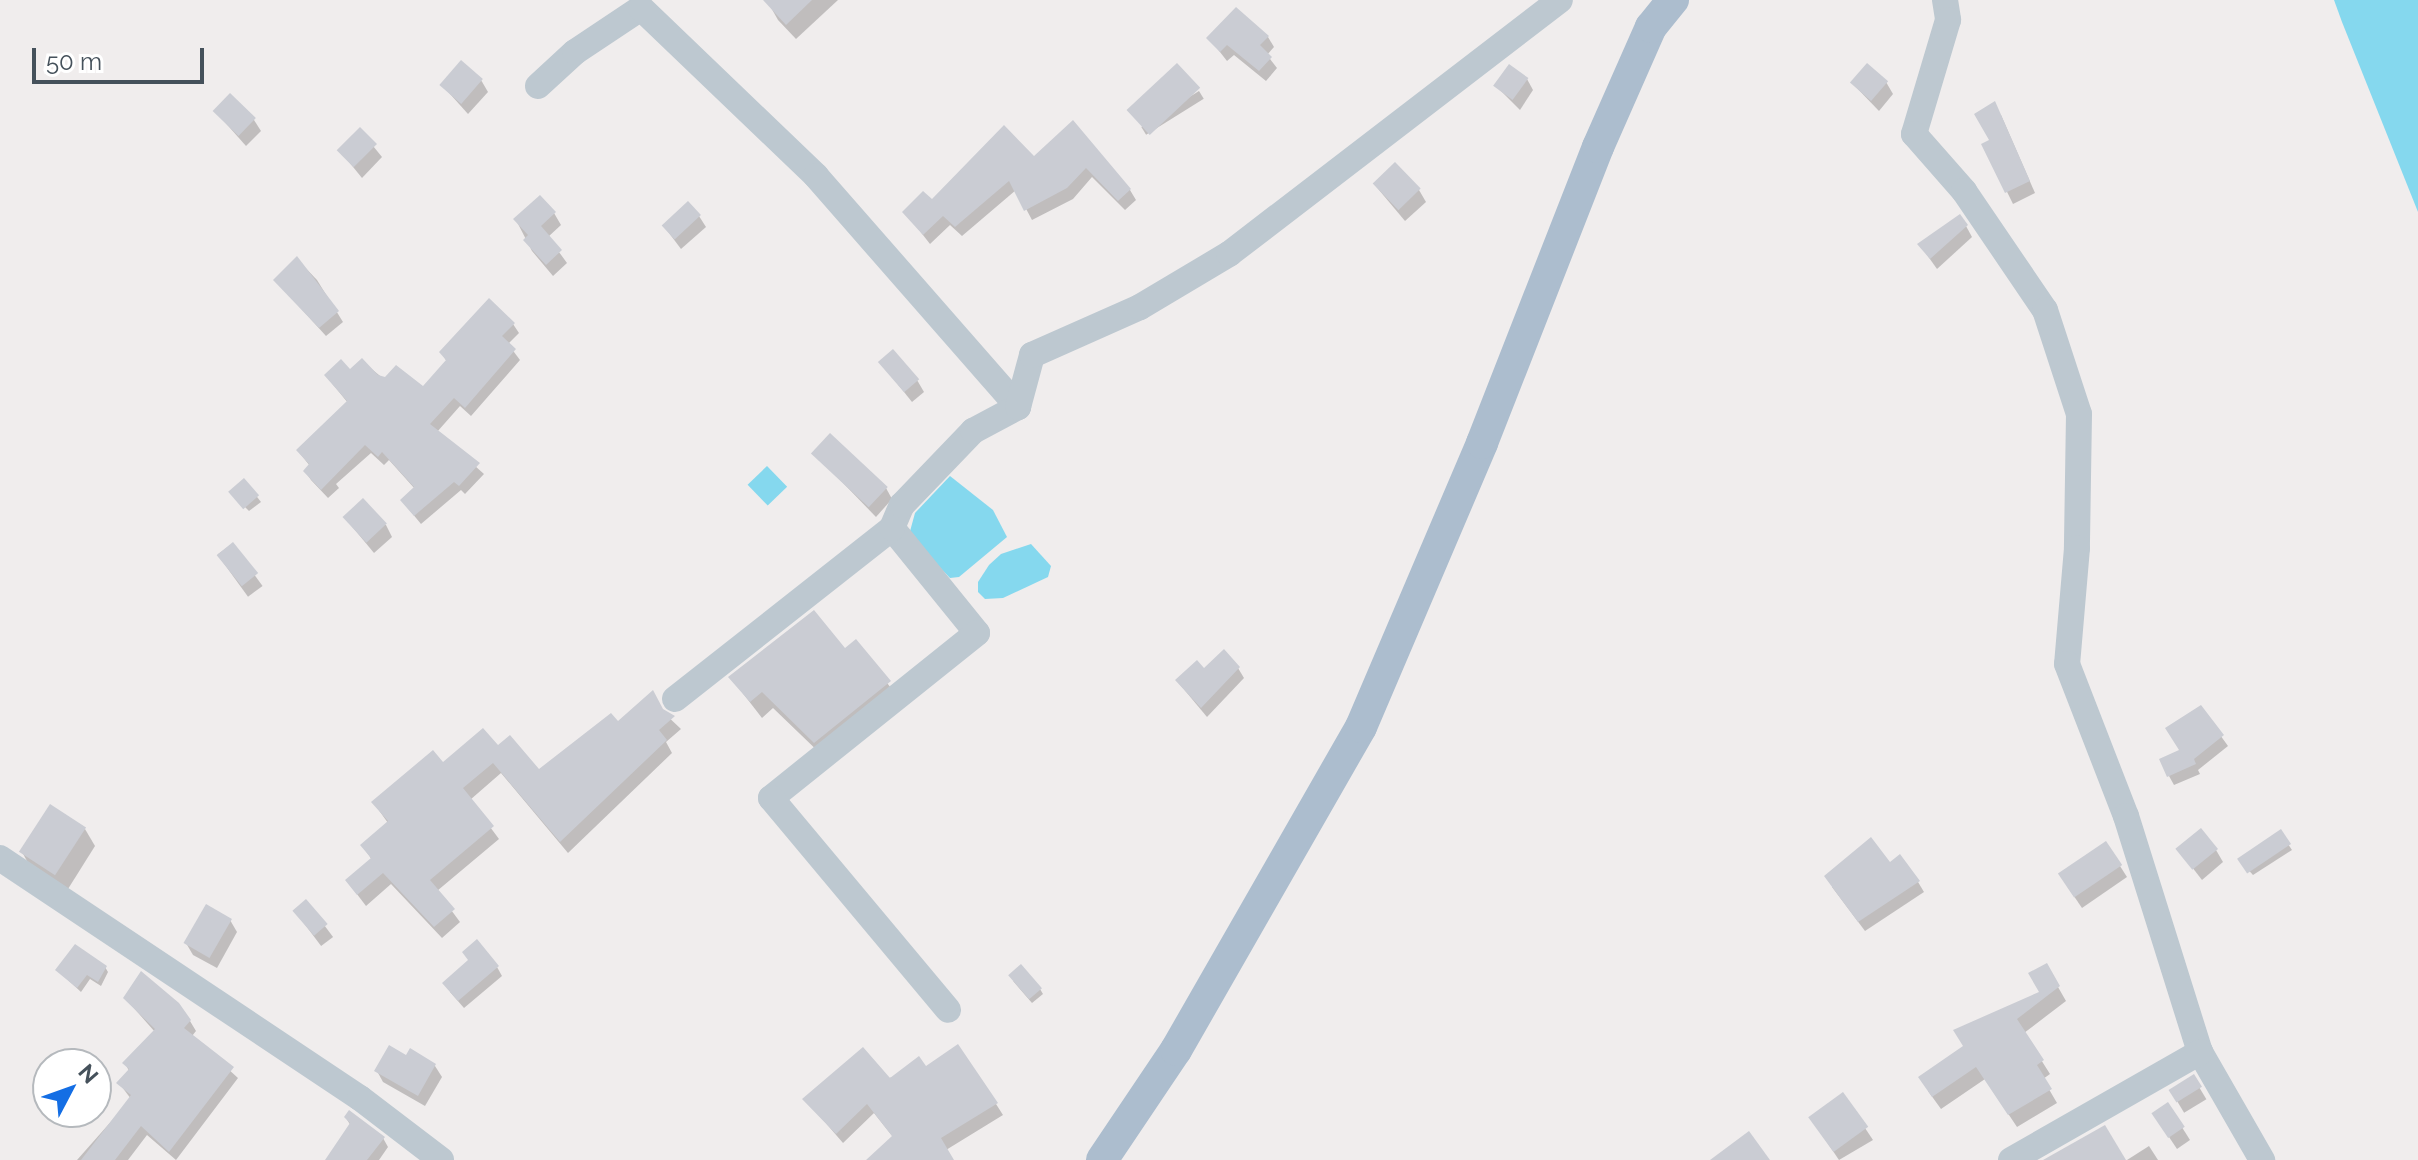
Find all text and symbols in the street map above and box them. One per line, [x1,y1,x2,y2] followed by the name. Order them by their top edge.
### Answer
[36,32,208,82] scale bar
[46,47,102,76] text: 50 m
[32,1048,112,1128] north arrow
[73,1059,104,1088] text: N

